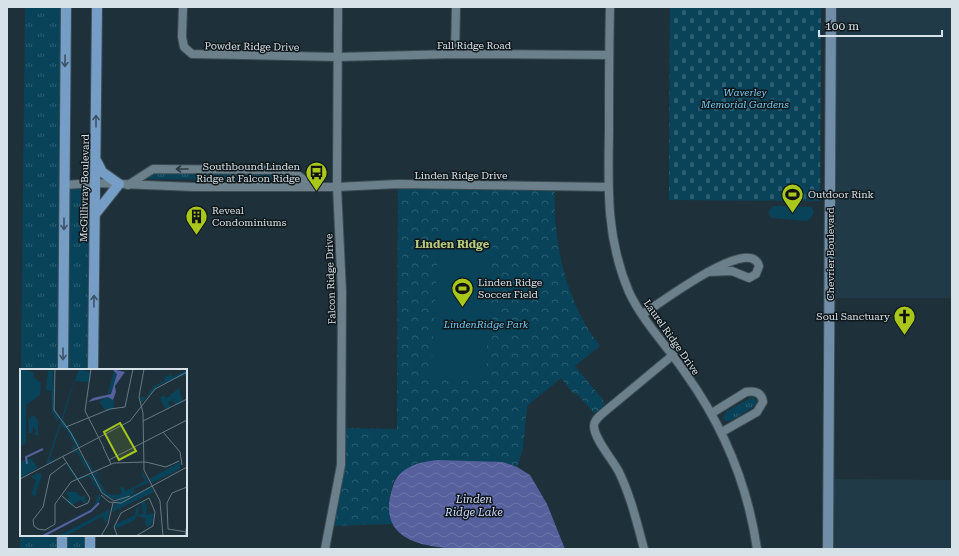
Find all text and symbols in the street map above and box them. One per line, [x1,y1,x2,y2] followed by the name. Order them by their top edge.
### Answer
[819,12,942,38] scale bar
[825,19,859,33] text: 100 m
[204,40,300,53] street label: Powder Ridge Drive
[437,40,512,51] street label: Fall Ridge Road
[62,54,69,67] one-way arrow
[700,87,789,110] park label: Waverley Memorial Gardens
[92,115,100,128] one-way arrow
[78,133,91,242] street label: McGillivray Boulevard
[303,159,329,192] bus stop icon: Southbound Linden Ridge at Falcon Ridge
[196,161,301,184] place label: Southbound Linden Ridge at Falcon Ridge
[176,165,189,173] one-way arrow
[415,170,508,181] street label: Linden Ridge Drive
[779,181,805,214] sports icon: Outdoor Rink
[808,189,875,200] place label: Outdoor Rink
[184,203,210,236] building icon: Reveal Condominiums
[212,205,287,228] place label: Reveal Condominiums
[825,207,836,301] street label: Chevrier Boulevard
[60,217,68,230] one-way arrow
[323,233,338,325] street label: Falcon Ridge Drive
[415,238,490,251] district label: Linden Ridge
[449,275,475,308] sports icon: Linden Ridge Soccer Field
[478,277,543,300] place label: Linden Ridge Soccer Field
[90,295,98,308] one-way arrow
[642,298,702,377] street label: Laurel Ridge Drive
[892,303,918,336] church icon: Soul Sanctuary
[816,311,890,322] place label: Soul Sanctuary
[443,319,529,330] park label: LindenRidge Park
[59,347,67,360] one-way arrow
[20,369,187,536] inset map
[444,493,503,519] water label: Linden Ridge Lake

